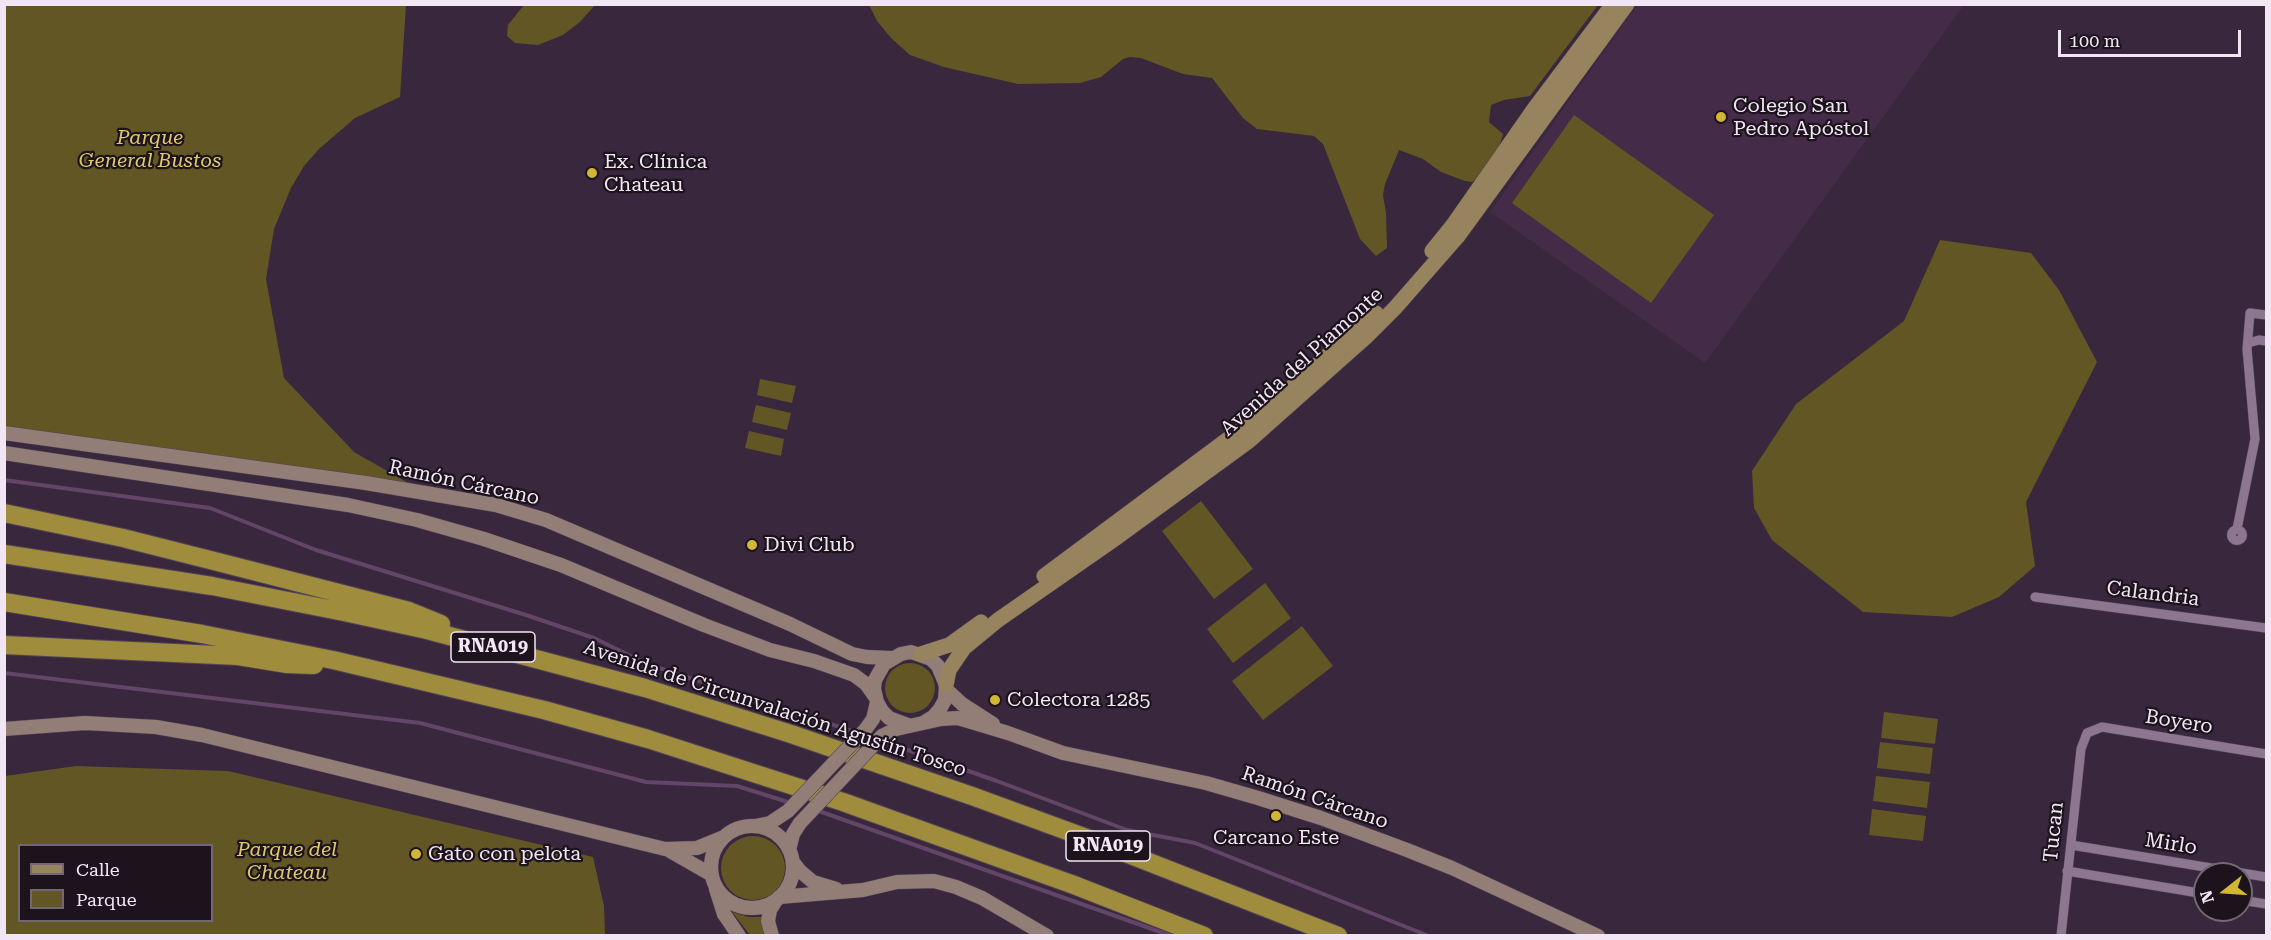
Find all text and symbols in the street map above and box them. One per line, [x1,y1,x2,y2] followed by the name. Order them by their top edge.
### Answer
[2061,18,2244,56] scale bar
[2069,30,2120,51] text: 100 m
[1733,94,1869,141] place label: Colegio San Pedro Apóstol
[1714,110,1728,124] marker: Colegio San Pedro Apóstol
[79,126,221,173] park label: Parque General Bustos
[604,150,707,197] place label: Ex. Clínica Chateau
[585,166,599,180] marker: Ex. Clínica Chateau
[1216,283,1388,441] street label: Avenida del Piamonte
[386,455,542,511] street label: Ramón Cárcano
[764,533,855,557] place label: Divi Club
[745,538,759,552] marker: Divi Club
[2105,576,2201,612] street label: Calandria
[451,632,535,662] road number: RNA019
[581,636,969,782] street label: Avenida de Circunvalación Agustín Tosco
[1007,688,1150,712] place label: Colectora 1285
[988,693,1002,707] marker: Colectora 1285
[2144,705,2214,739] street label: Boyero
[1239,762,1391,834] street label: Ramón Cárcano
[2039,801,2069,863] street label: Tucan
[1269,809,1283,823] marker: Carcano Este
[1213,826,1339,850] place label: Carcano Este
[2143,828,2199,860] street label: Mirlo
[1066,831,1150,861] road number: RNA019
[237,838,337,885] park label: Parque del Chateau
[428,842,581,866] place label: Gato con pelota
[18,844,213,922] legend
[409,847,423,861] marker: Gato con pelota
[76,859,120,880] text: Calle
[2193,862,2253,922] north arrow
[2196,888,2218,906] text: N
[76,889,137,910] text: Parque

